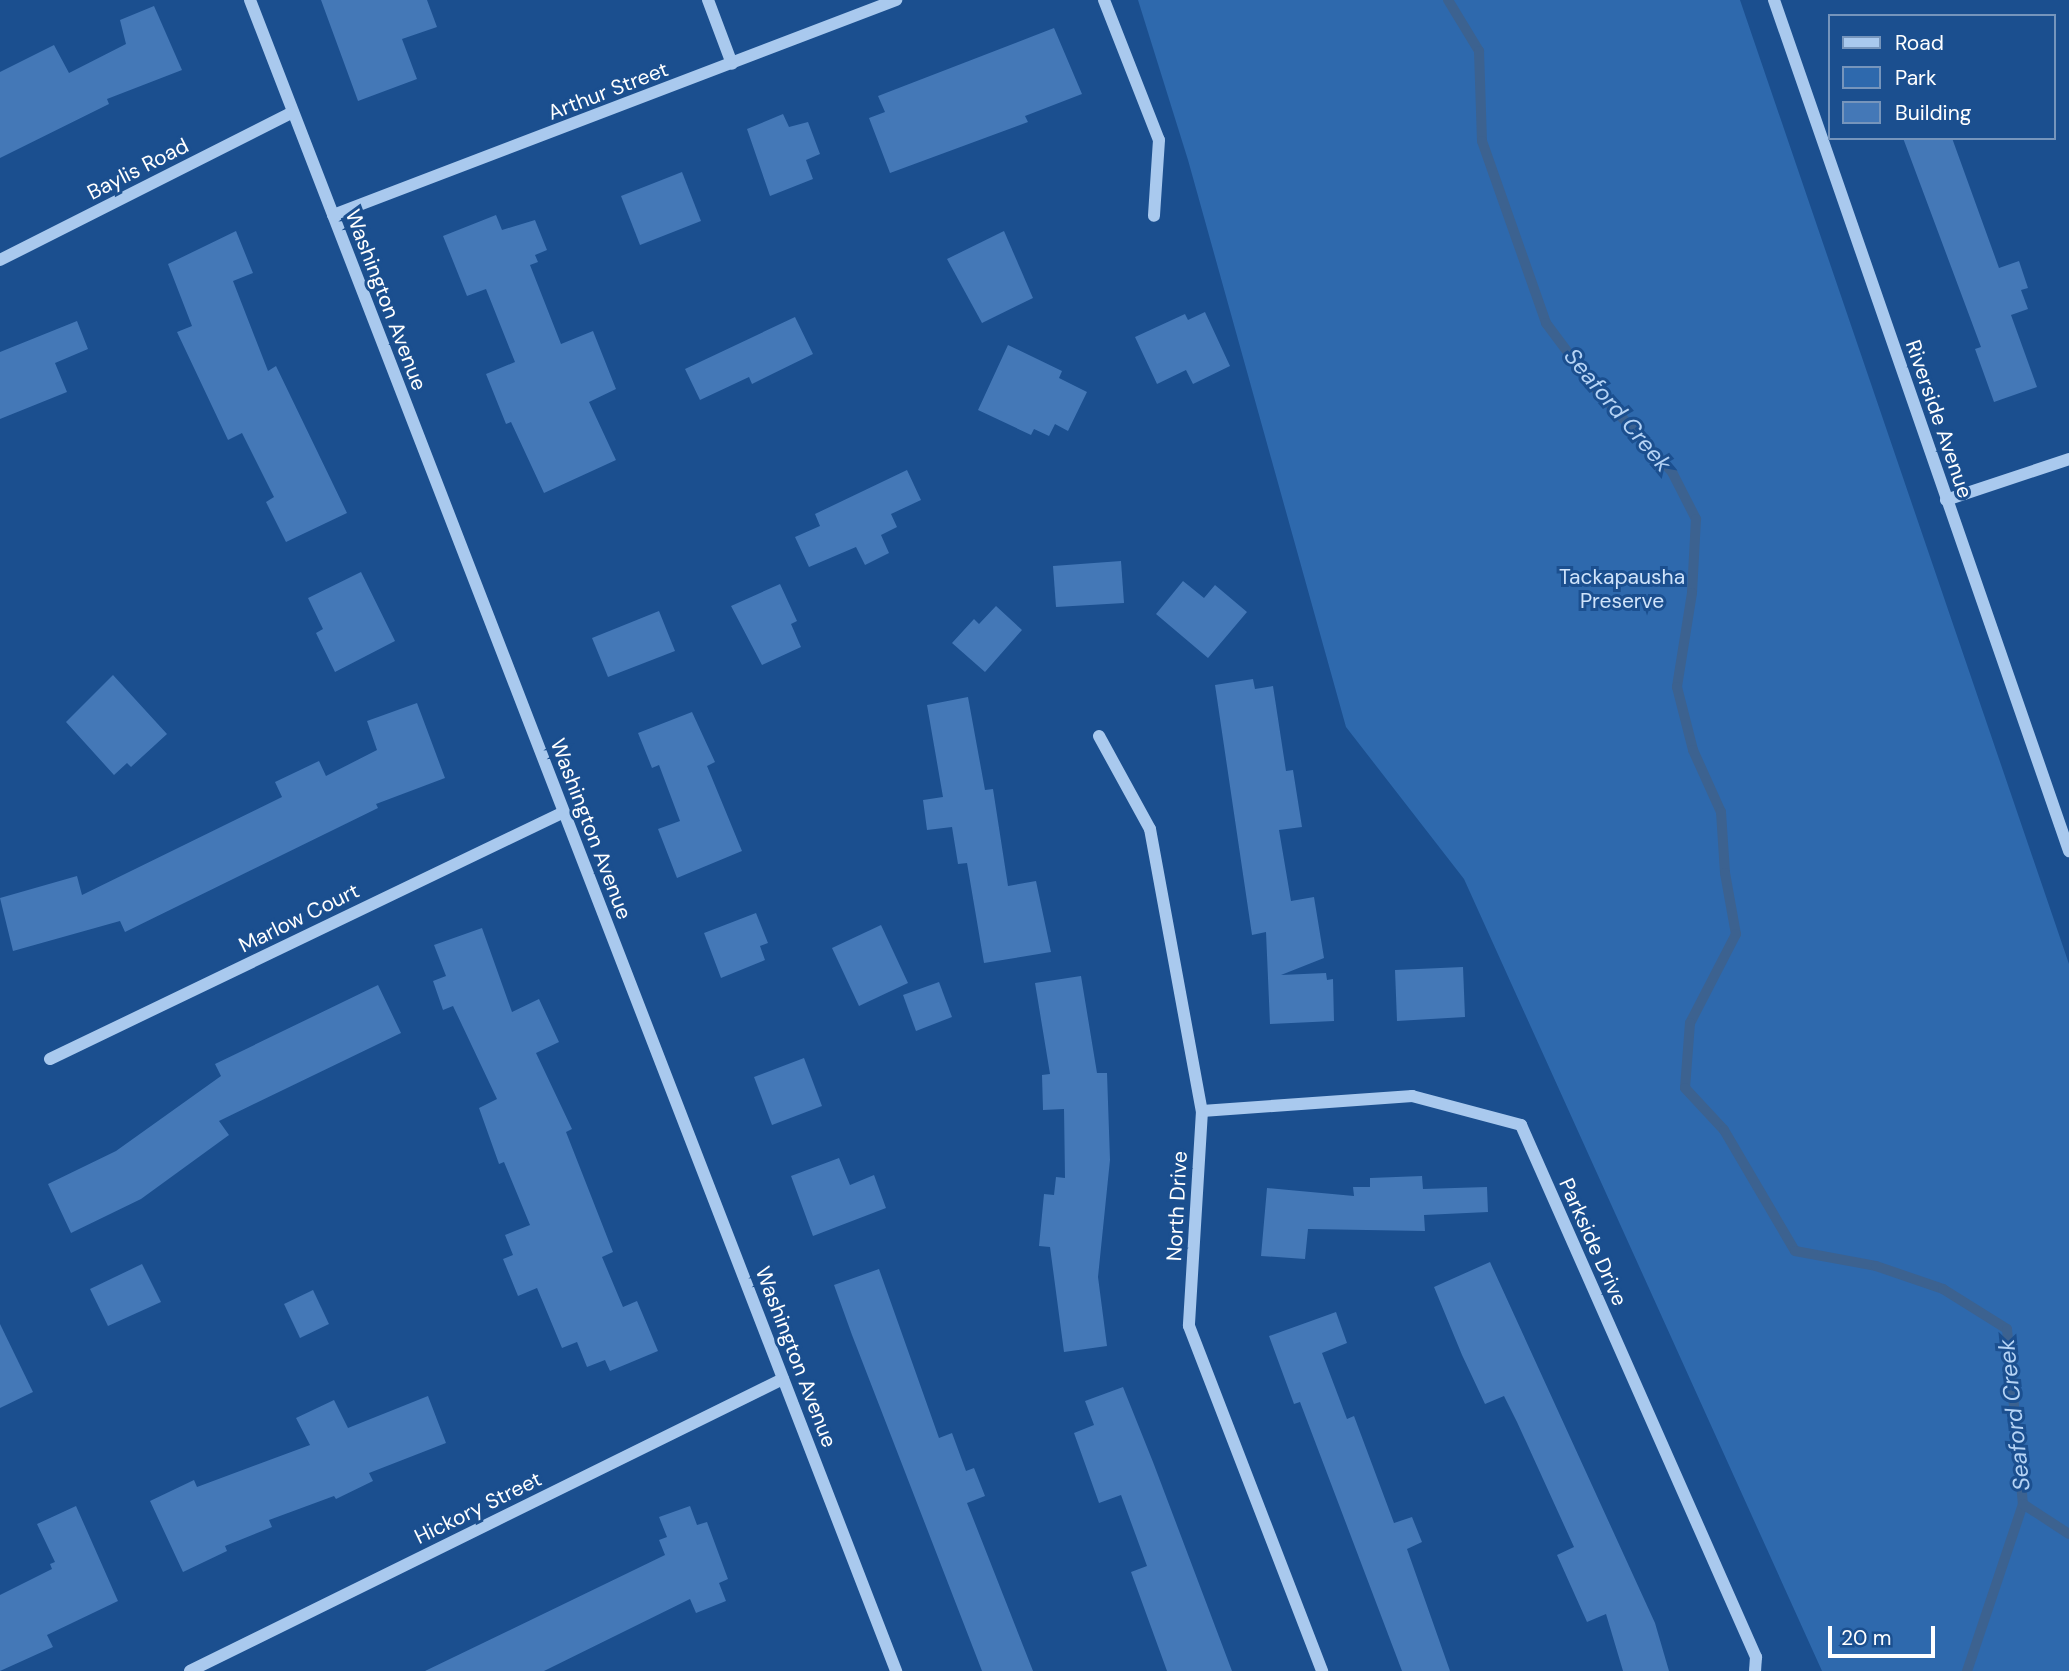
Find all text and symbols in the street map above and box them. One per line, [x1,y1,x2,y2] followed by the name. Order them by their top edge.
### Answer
[1828,14,2055,140] legend
[1895,29,1944,57] text: Road
[544,56,672,126] street label: Arthur Street
[1895,64,1936,92] text: Park
[1895,99,1971,127] text: Building
[83,133,193,205] street label: Baylis Road
[340,206,432,394] street label: Washington Avenue
[1900,337,1978,501] street label: Riverside Avenue
[1558,343,1678,477] water label: Seaford Creek
[1559,564,1685,614] park label: Tackapausha Preserve
[545,735,637,923] street label: Washington Avenue
[235,878,363,958] street label: Marlow Court
[1162,1150,1192,1262] street label: North Drive
[1554,1174,1632,1310] street label: Parkside Drive
[750,1263,842,1451] street label: Washington Avenue
[1992,1338,2036,1492] water label: Seaford Creek
[410,1466,546,1550] street label: Hickory Street
[1831,1612,1938,1656] scale bar
[1841,1624,1892,1652] text: 20 m

